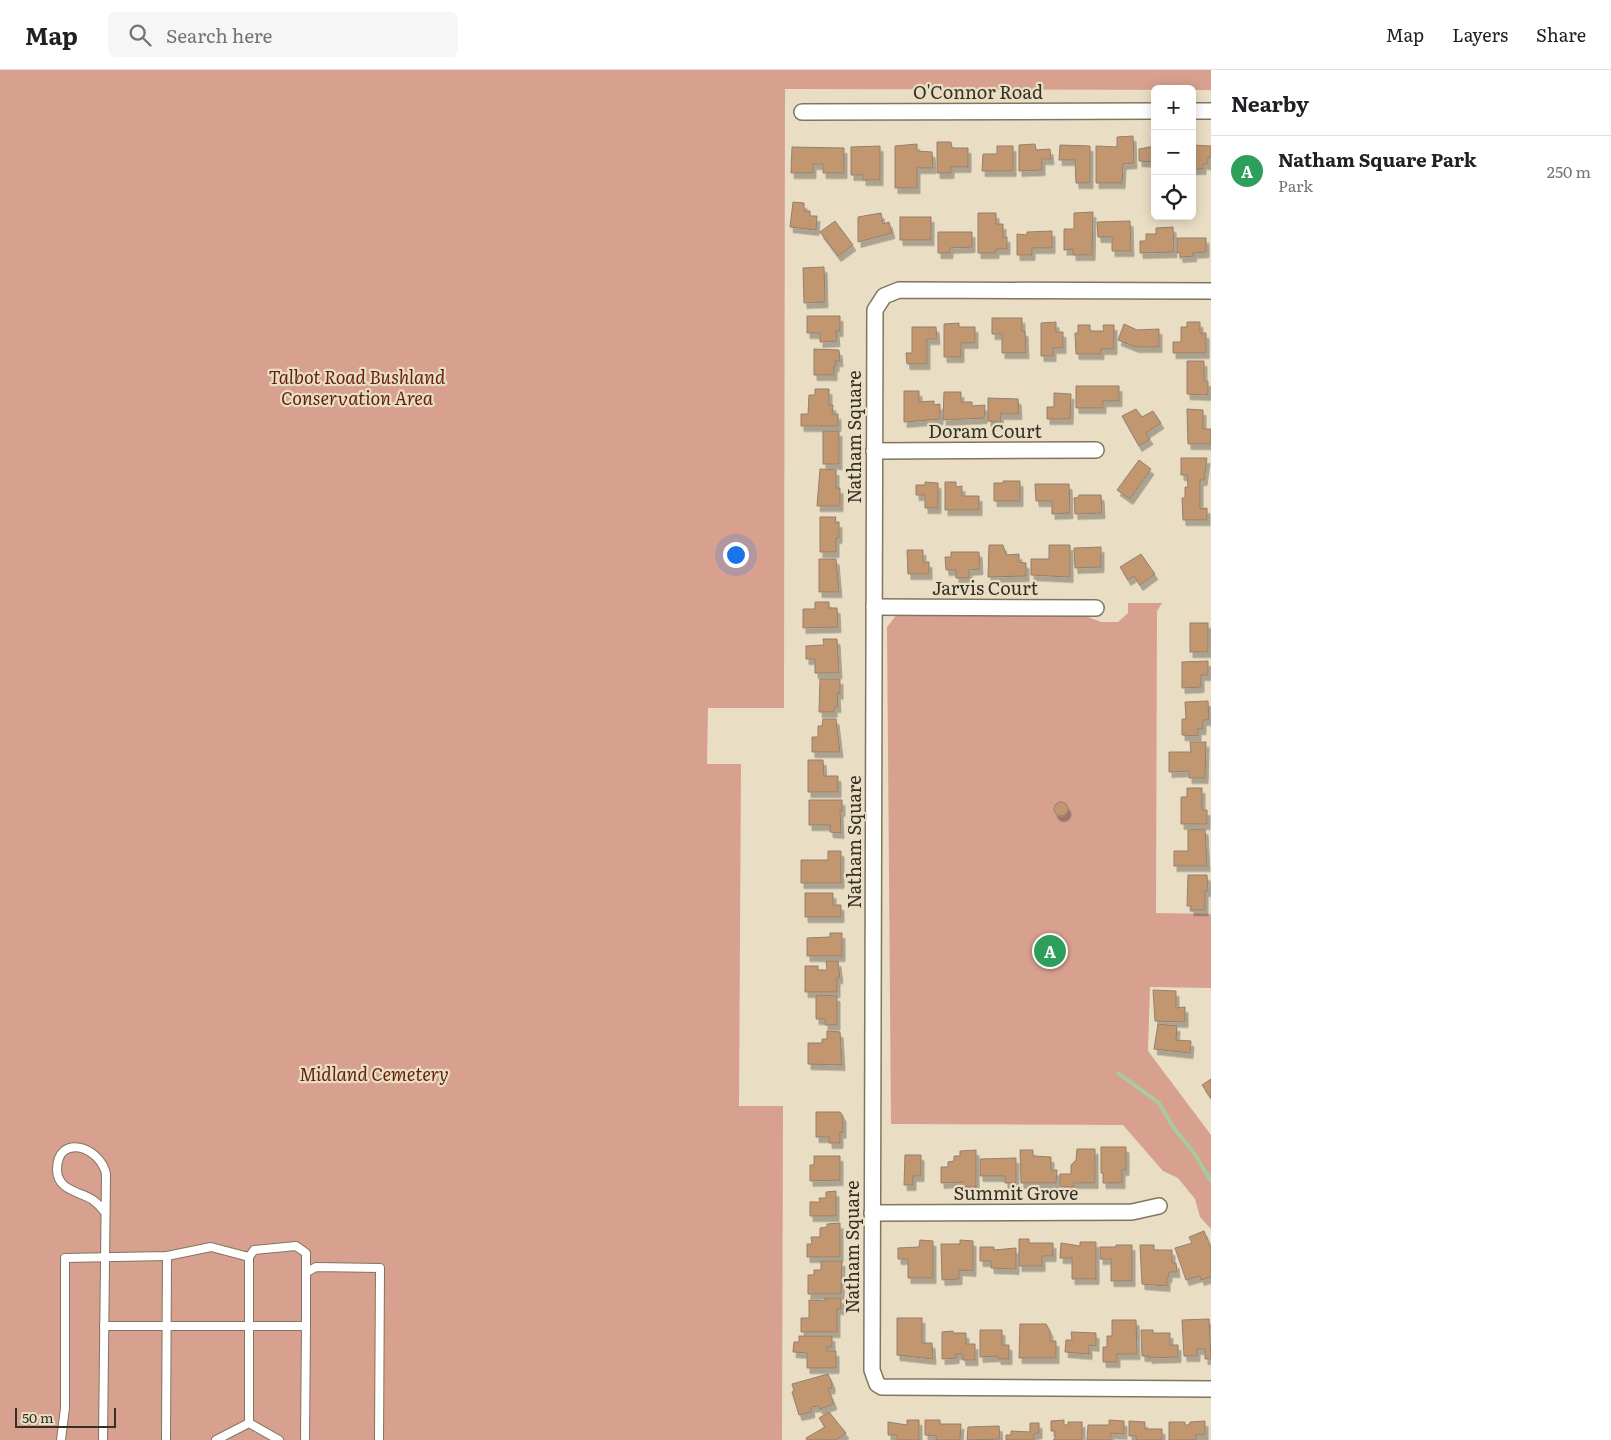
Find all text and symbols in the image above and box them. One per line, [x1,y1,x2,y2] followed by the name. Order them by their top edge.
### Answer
[108,12,458,57] search box
[25,17,78,52] text: Map
[126,21,154,49] icon: search
[166,21,272,49] text: Search here
[1386,21,1424,48] text: Map
[1452,21,1508,48] text: Layers
[1536,21,1586,48] text: Share
[913,78,1043,105] street label: O'Connor Road
[1151,85,1196,220] map controls
[1151,85,1196,130] button: +
[1231,87,1309,118] text: Nearby
[1151,130,1196,175] button: −
[1278,145,1477,173] text: Natham Square Park
[1241,159,1253,183] text: A
[1547,159,1591,183] text: 250 m
[1278,173,1313,197] text: Park
[1151,175,1196,220] button: locate
[269,363,446,411] park label: Talbot Road Bushland Conservation Area
[840,370,867,504] street label: Natham Square
[928,417,1042,444] street label: Doram Court
[723,542,749,568] your location
[932,574,1039,601] street label: Jarvis Court
[840,775,867,909] street label: Natham Square
[1034,932,1066,970] pin: A
[299,1060,449,1087] park label: Midland Cemetery
[954,1179,1078,1206] street label: Summit Grove
[838,1180,865,1314] street label: Natham Square
[15,1405,116,1428] scale bar
[22,1407,54,1427] text: 50 m

